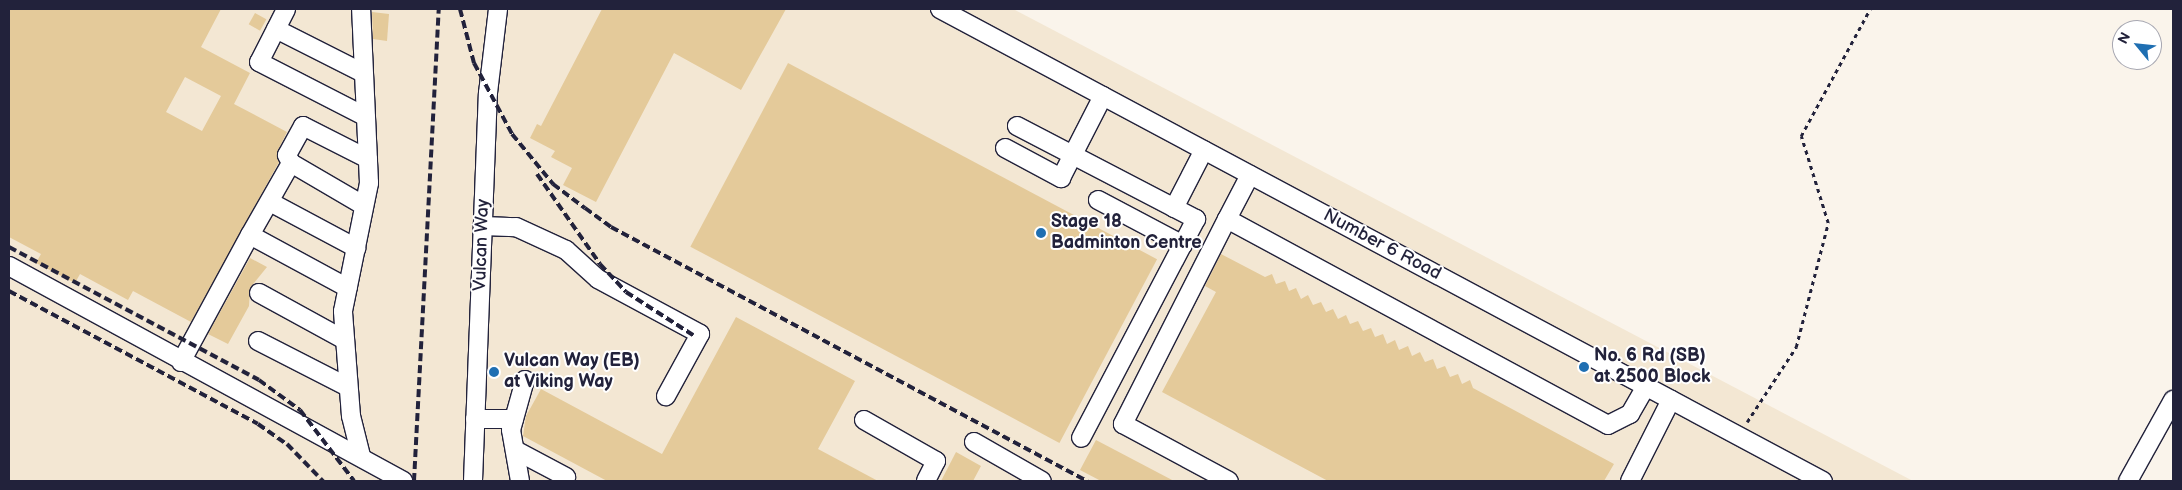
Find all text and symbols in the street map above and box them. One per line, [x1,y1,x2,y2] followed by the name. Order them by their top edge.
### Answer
[2112,20,2162,70] north arrow
[2114,30,2134,47] text: N
[470,198,494,292] street label: Vulcan Way
[1319,205,1445,285] street label: Number 6 Road
[1051,212,1202,254] place label: Stage 18 Badminton Centre
[1035,227,1047,239] marker: Stage 18 Badminton Centre
[1594,346,1710,388] place label: No. 6 Rd (SB) at 2500 Block
[504,351,640,394] place label: Vulcan Way (EB) at Viking Way
[1578,361,1590,373] marker: No. 6 Rd (SB) at 2500 Block
[488,366,500,378] marker: Vulcan Way (EB) at Viking Way

